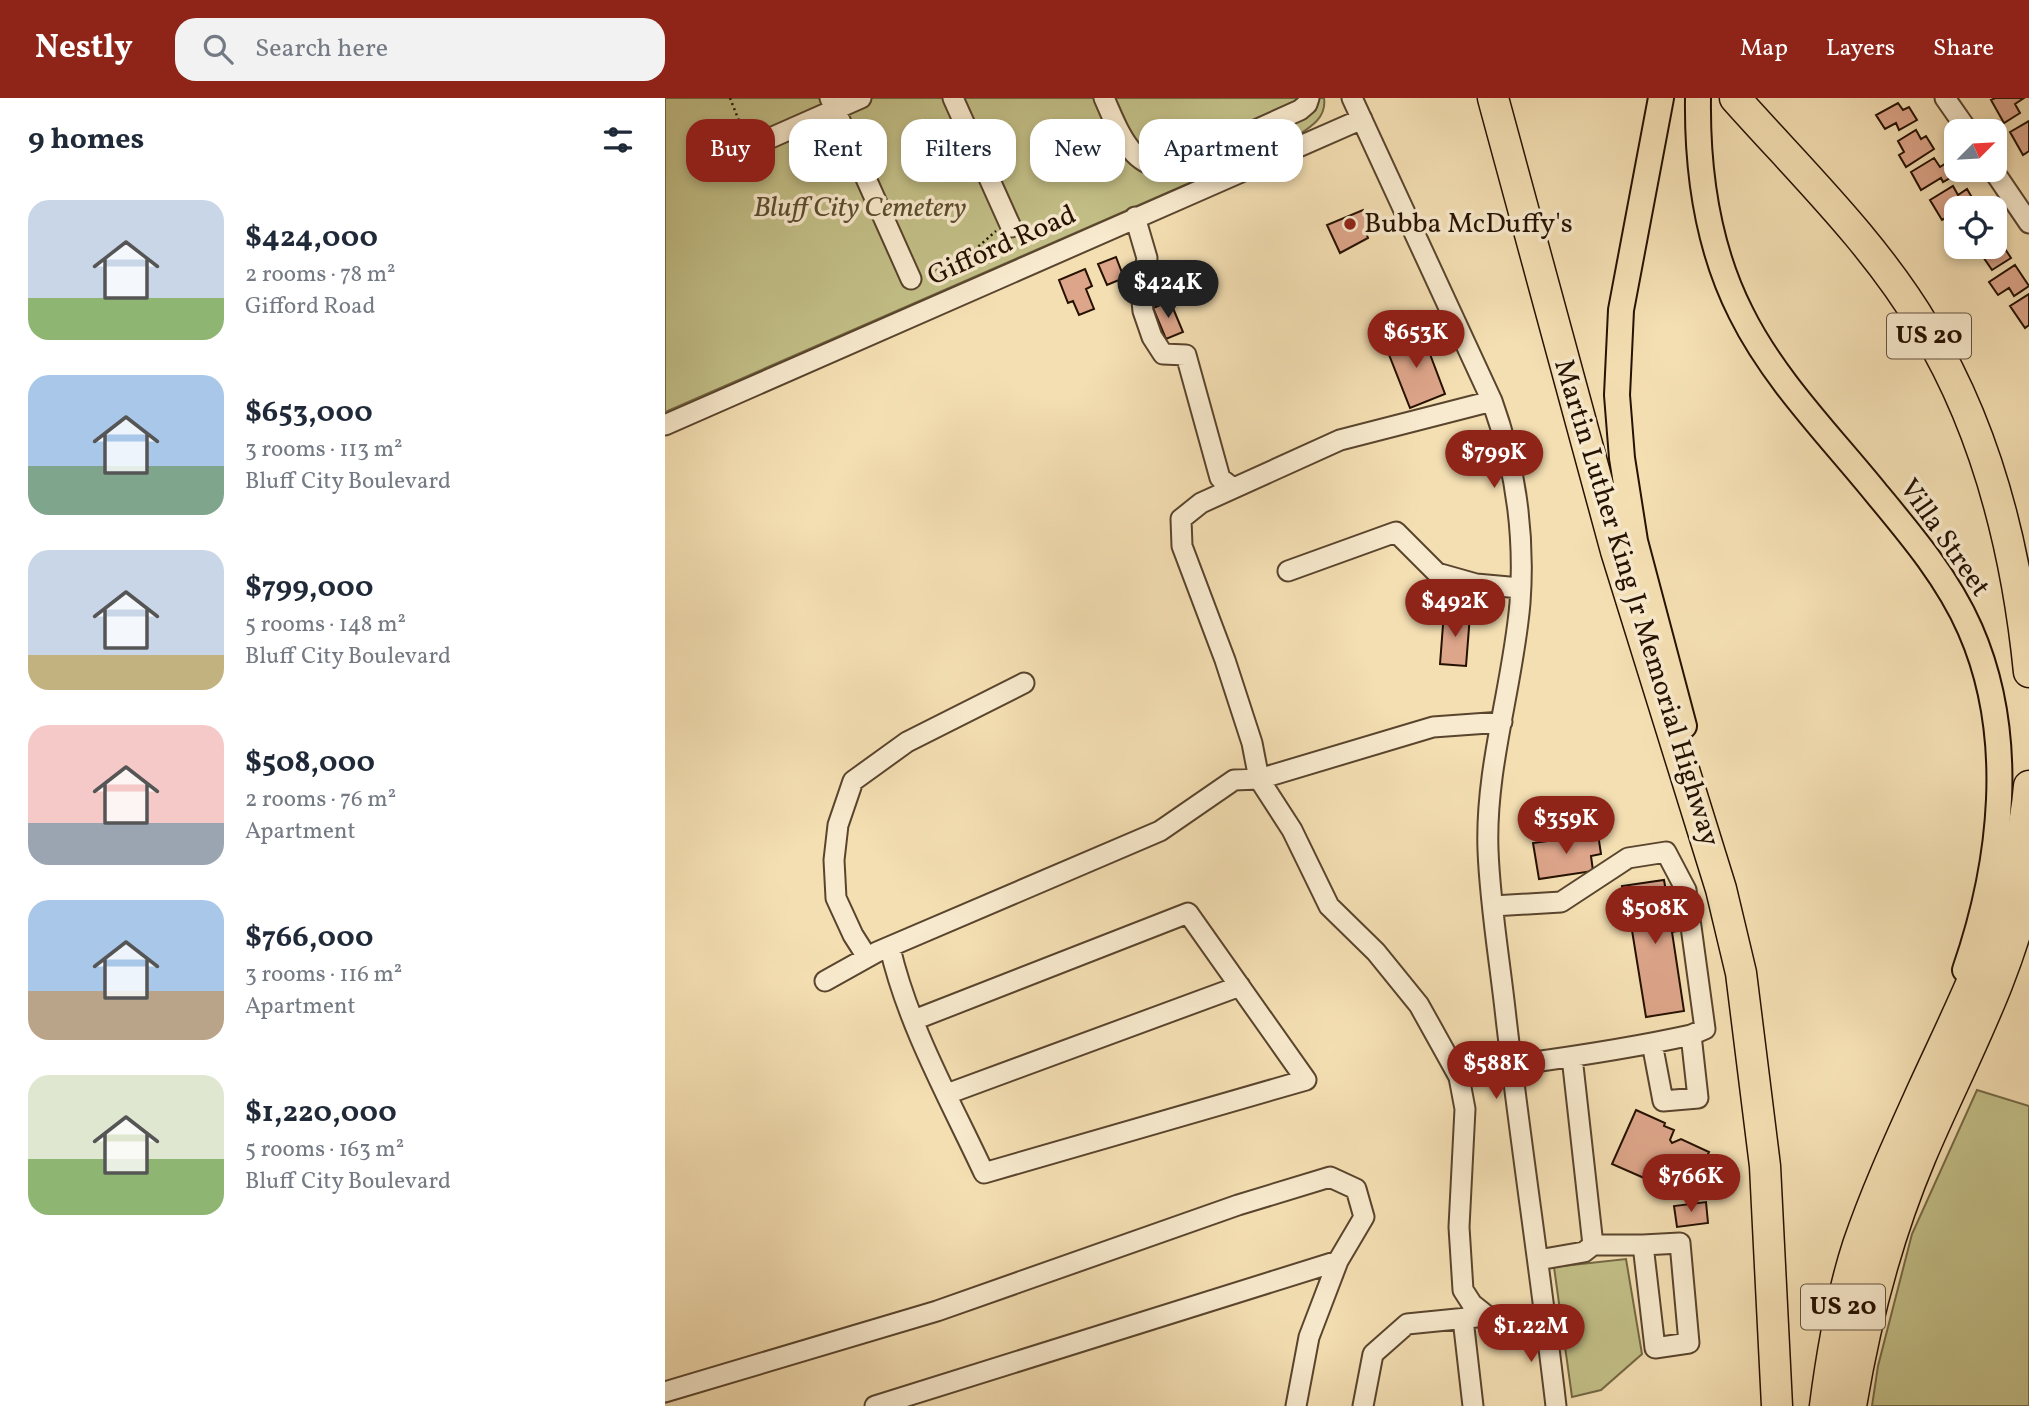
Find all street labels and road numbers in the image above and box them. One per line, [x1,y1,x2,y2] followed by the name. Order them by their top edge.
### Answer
[922,196,1082,296] street label: Gifford Road
[1887,314,1971,358] road number: US 20
[1543,355,1729,851] street label: Martin Luther King Jr Memorial Highway
[1889,471,1999,605] street label: Villa Street
[1801,1284,1885,1330] road number: US 20

